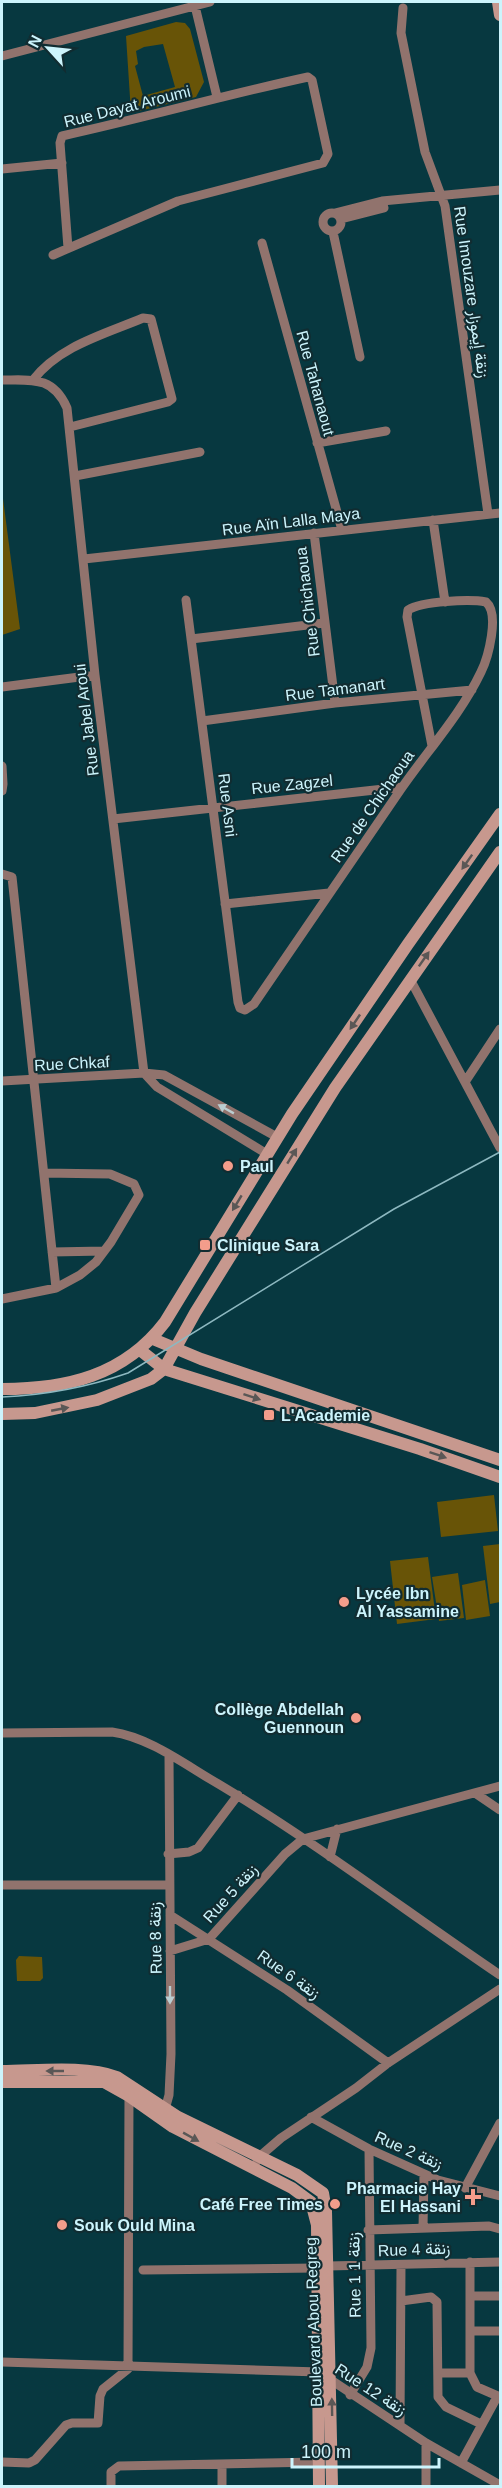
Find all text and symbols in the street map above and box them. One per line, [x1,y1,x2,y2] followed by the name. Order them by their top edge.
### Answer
[18,18,78,78] north arrow
[25,32,45,50] text: N
[62,83,192,130] street label: Rue Dayat Aroumi
[449,205,492,379] street label: Rue Imouzare زنقة إيموزار
[293,329,338,438] street label: Rue Tahanaout
[221,505,361,538] street label: Rue Aïn Lalla Maya
[292,546,323,658] street label: Rue Chichaoua
[71,663,102,777] street label: Rue Jabel Aroui
[284,675,386,704] street label: Rue Tamanart
[327,747,417,865] street label: Rue de Chichaoua
[215,772,240,838] street label: Rue Asni
[250,772,334,797] street label: Rue Zagzel
[461,854,473,869] one-way arrow
[418,951,430,967] one-way arrow
[349,1013,361,1029] one-way arrow
[34,1053,111,1074] street label: Rue Chkaf
[217,1104,234,1114] one-way arrow
[286,1147,297,1164] one-way arrow
[240,1158,274,1175] place label: Paul
[221,1159,235,1173] marker: Paul
[232,1195,243,1211] one-way arrow
[217,1237,319,1254] place label: Clinique Sara
[198,1238,212,1252] marker: Clinique Sara
[243,1393,261,1403] one-way arrow
[50,1404,69,1413] one-way arrow
[281,1407,370,1424] place label: L'Academie
[262,1408,276,1422] marker: L'Academie
[429,1451,447,1461] one-way arrow
[356,1585,459,1620] place label: Lycée Ibn Al Yassamine
[337,1595,351,1609] marker: Lycée Ibn Al Yassamine
[215,1701,344,1736] place label: Collège Abdellah Guennoun
[349,1711,363,1725] marker: Collège Abdellah Guennoun
[200,1861,262,1927] street label: Rue 5 زنقة
[146,1902,167,1974] street label: Rue 8 زنقة
[253,1947,323,2004] street label: Rue 6 زنقة
[165,1985,175,2004] one-way arrow
[45,2066,64,2076] one-way arrow
[371,2128,445,2175] street label: Rue 2 زنقة
[183,2132,200,2142] one-way arrow
[346,2180,461,2215] place label: Pharmacie Hay El Hassani
[466,2190,480,2204] marker: Pharmacie Hay El Hassani
[200,2196,323,2213] place label: Café Free Times
[328,2197,342,2211] marker: Café Free Times
[74,2217,195,2234] place label: Souk Ould Mina
[55,2218,69,2232] marker: Souk Ould Mina
[345,2232,366,2318] street label: Rue 1 زنقة 1
[302,2237,325,2407] street label: Boulevard Abou Regreg
[378,2240,451,2261] street label: Rue 4 زنقة
[331,2360,409,2420] street label: Rue 12 زنقة
[327,2398,336,2417] one-way arrow
[292,2431,439,2469] scale bar
[301,2442,351,2462] text: 100 m

